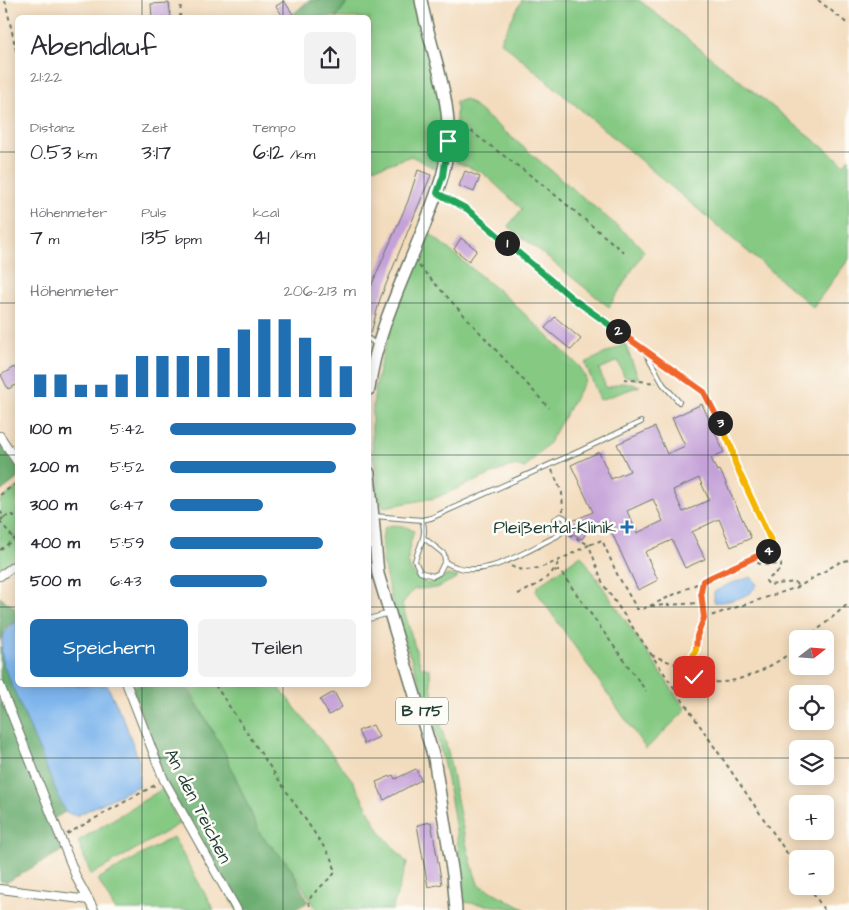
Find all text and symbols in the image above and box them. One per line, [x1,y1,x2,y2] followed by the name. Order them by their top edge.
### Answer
[30,27,157,66] text: Abendlauf
[304,32,356,84] button: share
[30,66,62,88] text: 21:22
[30,118,75,138] text: Distanz
[141,118,168,138] text: Zeit
[253,118,296,138] text: Tempo
[427,120,469,162] pin
[434,127,462,155] icon: arrive
[30,138,72,167] text: 0.53
[141,138,171,167] text: 3:17
[253,138,284,167] text: 6:12
[72,145,97,165] text: km
[284,145,316,165] text: /km
[30,203,107,223] text: Höhenmeter
[141,203,167,223] text: Puls
[253,203,279,223] text: kcal
[30,223,43,252] text: 7
[141,223,170,252] text: 135
[253,223,270,252] text: 41
[43,230,59,250] text: m
[170,230,202,250] text: bpm
[494,230,520,256] pin: 1
[507,233,508,253] text: 1
[30,280,118,302] text: Höhenmeter
[284,280,356,302] text: 206–213 m
[606,318,630,344] pin: 2
[614,321,623,341] text: 2
[708,410,732,436] pin: 3
[717,413,724,433] text: 3
[30,418,71,440] text: 100 m
[110,418,144,440] text: 5:42
[30,456,78,478] text: 200 m
[110,456,144,478] text: 5:52
[30,494,77,516] text: 300 m
[110,494,143,516] text: 6:47
[494,515,616,540] place label: Pleißental-Klinik
[620,520,634,534] marker: Pleißental-Klinik
[30,532,80,554] text: 400 m
[110,532,144,554] text: 5:59
[756,538,780,564] pin: 4
[764,541,773,561] text: 4
[30,570,80,592] text: 500 m
[110,570,142,592] text: 6:43
[30,619,188,677] button: Speichern
[198,619,356,677] button: Teilen
[789,630,834,675] north arrow
[789,630,834,895] map controls
[673,656,715,698] pin
[680,663,708,691] icon: check
[789,685,834,730] button: locate
[396,698,448,724] road number: B 175
[789,740,834,785] button: layers
[158,744,238,868] street label: An den Teichen
[789,795,834,840] button: +
[789,850,834,895] button: −

